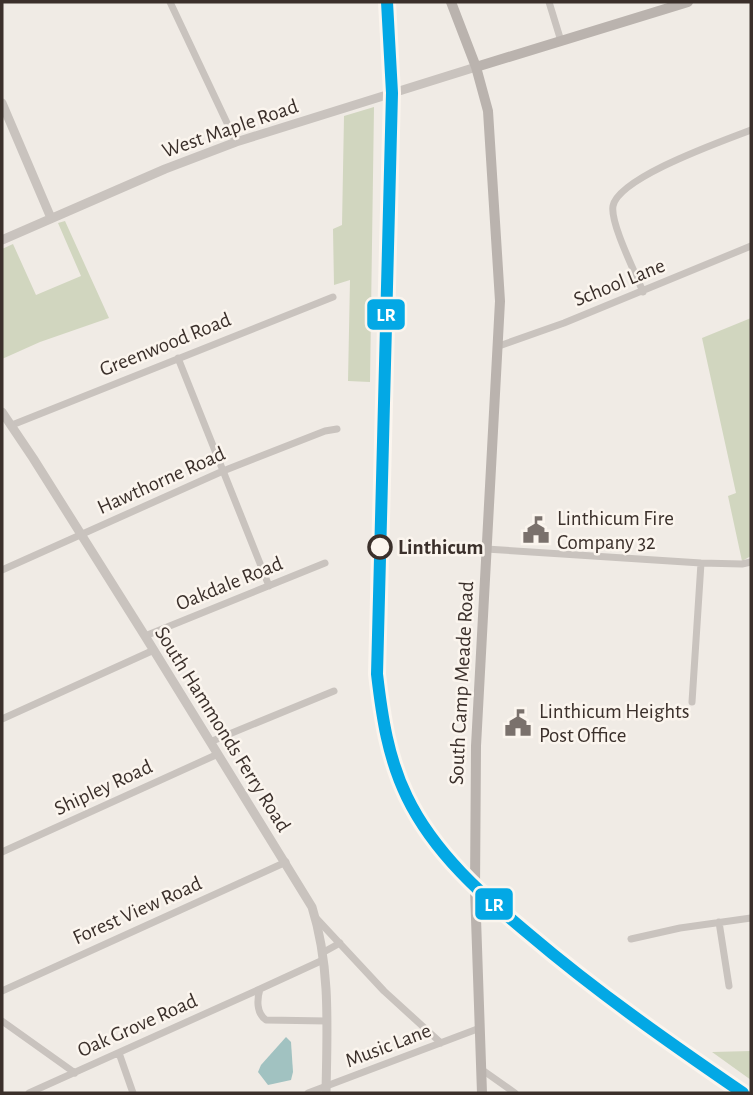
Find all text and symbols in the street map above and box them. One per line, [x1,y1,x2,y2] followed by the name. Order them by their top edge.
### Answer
[159,95,301,162] street label: West Maple Road
[571,255,668,310] street label: School Lane
[366,298,406,331] line badge: LR
[376,306,396,325] text: LR
[97,309,234,380] street label: Greenwood Road
[94,443,229,518] street label: Hawthorne Road
[557,508,674,553] place label: Linthicum Fire Company 32
[521,515,551,545] public building icon: Linthicum Fire Company 32
[368,535,392,559] marker: Linthicum
[398,537,483,558] place label: Linthicum
[173,553,286,614] street label: Oakdale Road
[446,580,477,786] street label: South Camp Meade Road
[151,623,294,836] street label: South Hammonds Ferry Road
[539,701,690,746] place label: Linthicum Heights Post Office
[503,708,533,738] public building icon: Linthicum Heights Post Office
[51,756,156,819] street label: Shipley Road
[70,873,205,948] street label: Forest View Road
[474,887,514,921] line badge: LR
[484,896,504,915] text: LR
[74,990,200,1061] street label: Oak Grove Road
[342,1020,434,1071] street label: Music Lane

